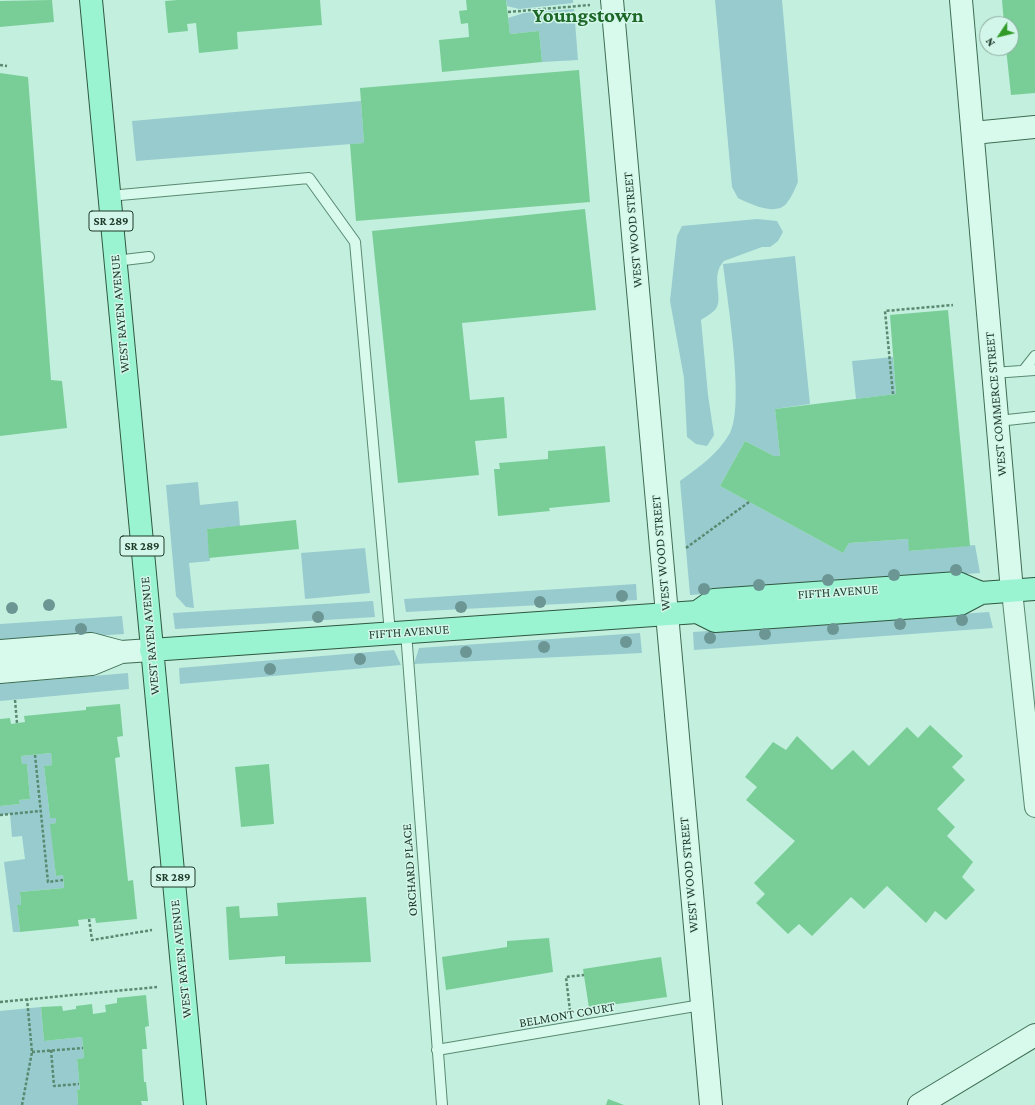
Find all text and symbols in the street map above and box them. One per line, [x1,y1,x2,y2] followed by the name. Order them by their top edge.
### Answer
[532,3,644,29] district label: Youngstown
[979,16,1019,56] north arrow
[983,36,997,49] text: N
[620,171,646,289] street label: WEST WOOD STREET
[89,211,133,231] road number: SR 289
[107,254,133,374] street label: WEST RAYEN AVENUE
[982,331,1010,477] street label: WEST COMMERCE STREET
[648,494,674,612] street label: WEST WOOD STREET
[120,536,164,556] road number: SR 289
[137,576,163,696] street label: WEST RAYEN AVENUE
[797,581,879,603] street label: FIFTH AVENUE
[368,621,450,643] street label: FIFTH AVENUE
[676,816,702,934] street label: WEST WOOD STREET
[399,823,421,917] street label: ORCHARD PLACE
[151,867,195,887] road number: SR 289
[167,899,195,1019] street label: WEST RAYEN AVENUE
[518,999,616,1031] street label: BELMONT COURT

